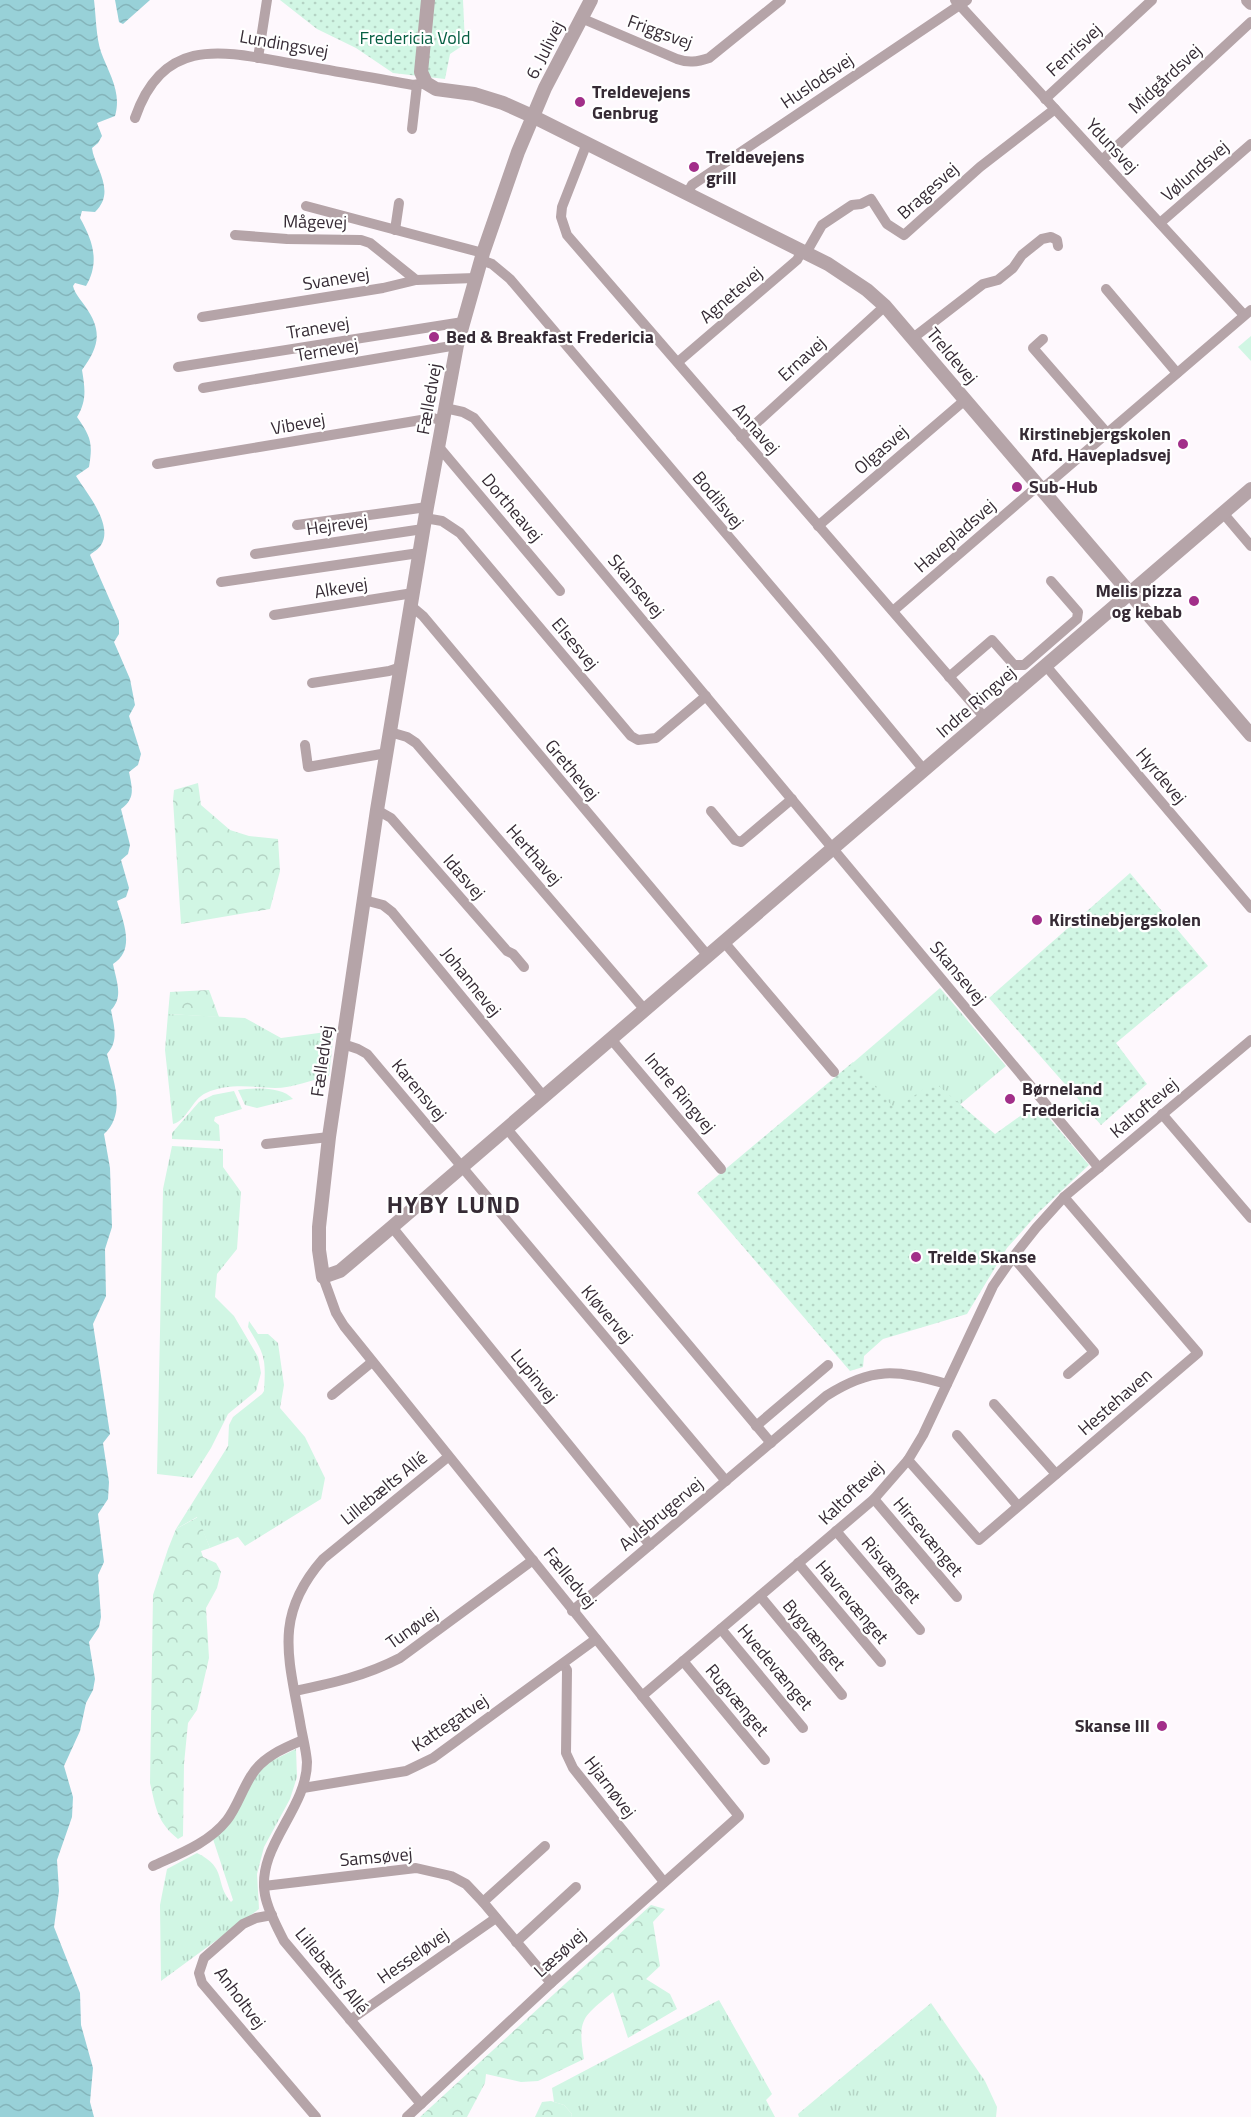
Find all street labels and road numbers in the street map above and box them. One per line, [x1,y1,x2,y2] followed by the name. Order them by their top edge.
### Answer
[624,7,697,56] street label: Friggsvej
[518,16,571,84] street label: 6. Julivej
[1040,17,1108,83] street label: Fenrisvej
[237,22,331,65] street label: Lundingsvej
[1122,37,1208,120] street label: Midgårdsvej
[775,46,859,115] street label: Huslodsvej
[1080,112,1145,179] street label: Ydunsvej
[1155,134,1235,208] street label: Vølundsvej
[891,156,964,226] street label: Bragesvej
[283,207,347,236] street label: Mågevej
[301,260,371,297] street label: Svanevej
[693,260,768,330] street label: Agnetevej
[285,309,351,346] street label: Tranevej
[920,321,984,390] street label: Treldevej
[772,330,832,388] street label: Ernavej
[293,331,360,368] street label: Ternevej
[409,361,448,437] street label: Fælledvej
[726,397,786,460] street label: Annavej
[269,405,327,442] street label: Vibevej
[848,418,914,481] street label: Olgasvej
[686,465,751,534] street label: Bodilsvej
[475,467,549,548] street label: Dortheavej
[908,492,1002,579] street label: Havepladsvej
[305,507,369,542] street label: Hejrevej
[602,548,671,623] street label: Skansevej
[312,570,370,605] street label: Alkevej
[545,612,605,676] street label: Elsesvej
[930,659,1022,744] street label: Indre Ringvej
[539,733,606,806] street label: Grethevej
[1130,741,1193,810] street label: Hyrdevej
[500,818,569,891] street label: Herthavej
[437,848,492,905] street label: Idasvej
[924,935,993,1010] street label: Skansevej
[435,941,508,1022] street label: Johannevej
[303,1023,340,1098] street label: Fælledvej
[638,1046,722,1139] street label: Indre Ringvej
[385,1053,453,1127] street label: Karensvej
[1104,1071,1184,1144] street label: Kaltoftevej
[575,1279,640,1349] street label: Kløvervej
[504,1343,565,1409] street label: Lupinvej
[1072,1362,1158,1442] street label: Hestehaven
[334,1444,433,1531] street label: Lillebælts Allé
[812,1454,890,1531] street label: Kaltoftevej
[613,1470,709,1557] street label: Avlsbrugervej
[887,1491,970,1583] street label: Hirsevænget
[855,1530,928,1610] street label: Risvænget
[537,1541,603,1614] street label: Fælledvej
[809,1554,896,1650] street label: Havrevænget
[776,1593,853,1677] street label: Bygvænget
[380,1600,443,1655] street label: Tunøvej
[731,1618,820,1716] street label: Hvedevænget
[699,1658,776,1742] street label: Rugvænget
[406,1687,493,1758] street label: Kattegatvej
[578,1750,643,1824] street label: Hjarnøvej
[338,1840,414,1873] street label: Samsøvej
[289,1921,376,2020] street label: Lillebælts Allé
[371,1921,454,1990] street label: Hesseløvej
[527,1922,592,1984] street label: Læsøvej
[208,1961,273,2034] street label: Anholtvej

